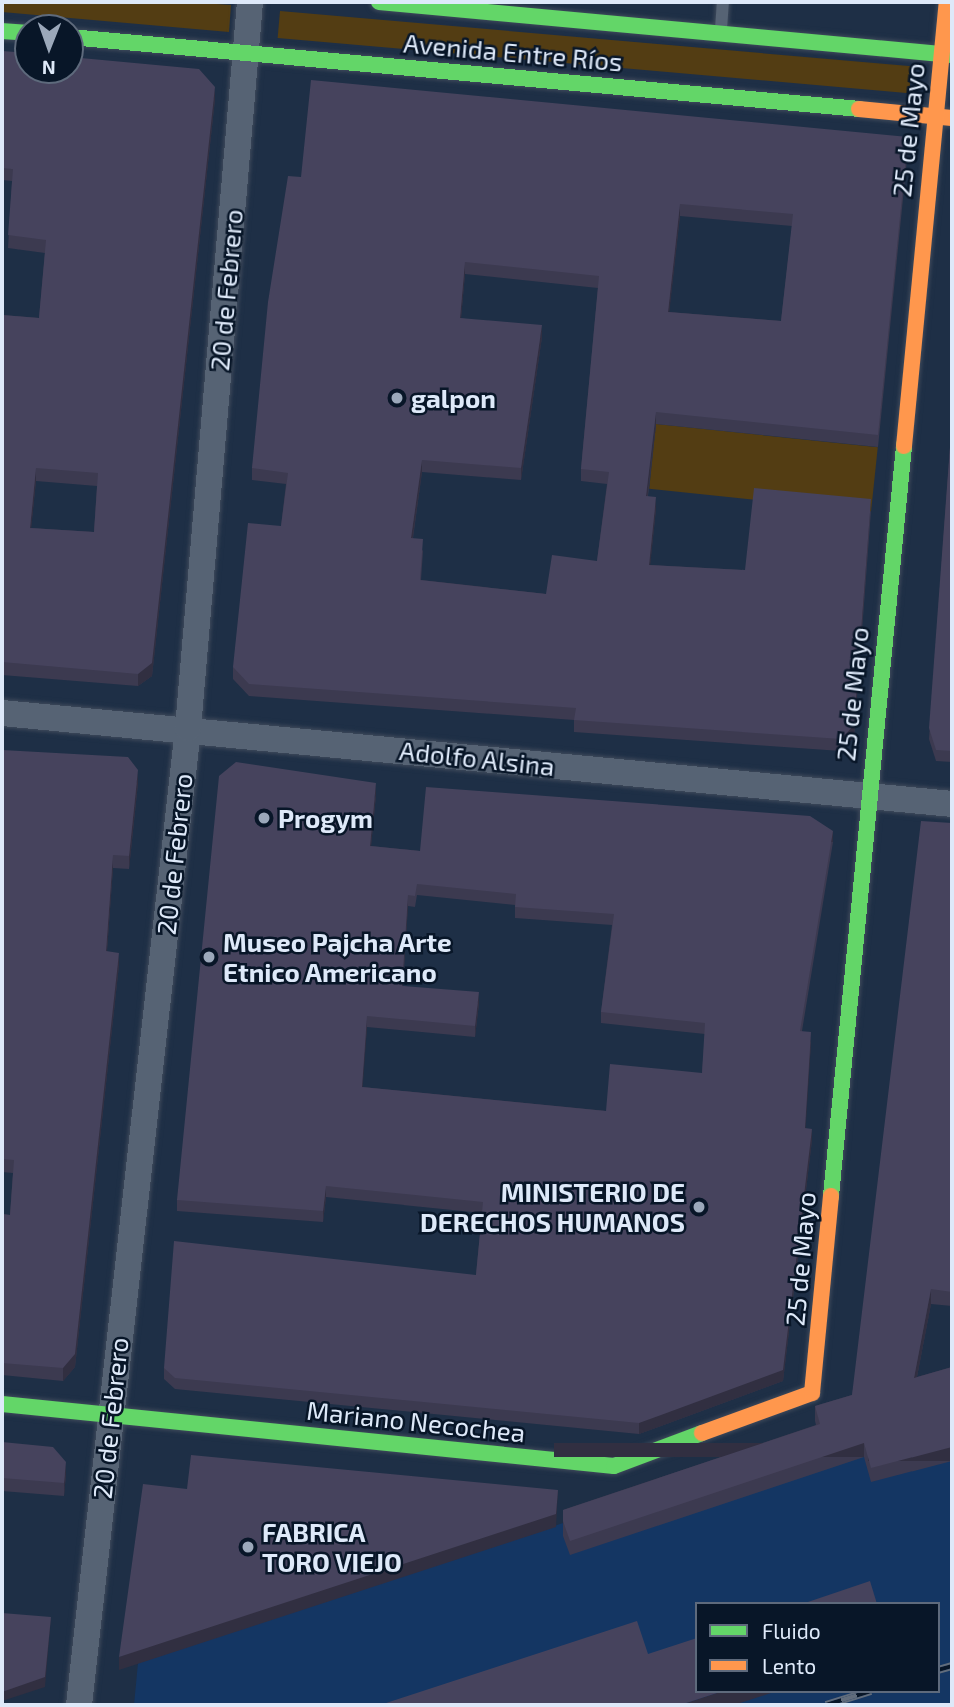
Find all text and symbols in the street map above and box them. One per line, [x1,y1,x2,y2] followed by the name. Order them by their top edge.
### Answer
[14,14,84,84] north arrow
[402,27,624,77] street label: Avenida Entre Ríos
[42,57,56,80] text: N
[885,62,931,198] street label: 25 de Mayo
[203,208,249,372] street label: 20 de Febrero
[411,382,496,414] place label: galpon
[389,390,405,406] marker: galpon
[829,626,875,762] street label: 25 de Mayo
[397,734,557,782] street label: Adolfo Alsina
[150,772,198,936] street label: 20 de Febrero
[278,802,373,834] place label: Progym
[256,810,272,826] marker: Progym
[223,926,452,988] place label: Museo Pajcha Arte Etnico Americano
[201,949,217,965] marker: Museo Pajcha Arte Etnico Americano
[420,1176,685,1238] place label: MINISTERIO DE DERECHOS HUMANOS
[779,1191,821,1327] street label: 25 de Mayo
[691,1199,707,1215] marker: MINISTERIO DE DERECHOS HUMANOS
[86,1336,134,1500] street label: 20 de Febrero
[305,1394,527,1448] street label: Mariano Necochea
[262,1516,402,1578] place label: FABRICA TORO VIEJO
[240,1539,256,1555] marker: FABRICA TORO VIEJO
[695,1602,940,1693] legend
[762,1618,821,1643] text: Fluido
[762,1653,816,1678] text: Lento

